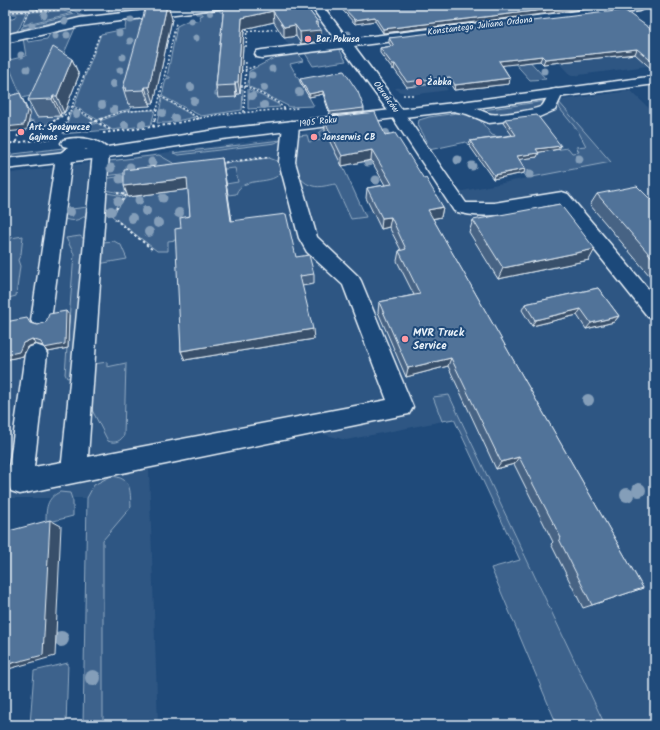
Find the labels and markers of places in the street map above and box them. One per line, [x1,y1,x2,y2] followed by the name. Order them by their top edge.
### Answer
[316,32,360,47] place label: Bar Pokusa
[303,34,313,44] marker: Bar Pokusa
[427,75,452,90] place label: Żabka
[414,77,424,87] marker: Żabka
[29,120,90,145] place label: Art. Spożywcze Gajmas
[16,127,26,137] marker: Art. Spożywcze Gajmas
[322,130,376,145] place label: Janserwis CB
[309,132,319,142] marker: Janserwis CB
[413,324,465,355] place label: MVR Truck Service
[400,334,410,344] marker: MVR Truck Service

